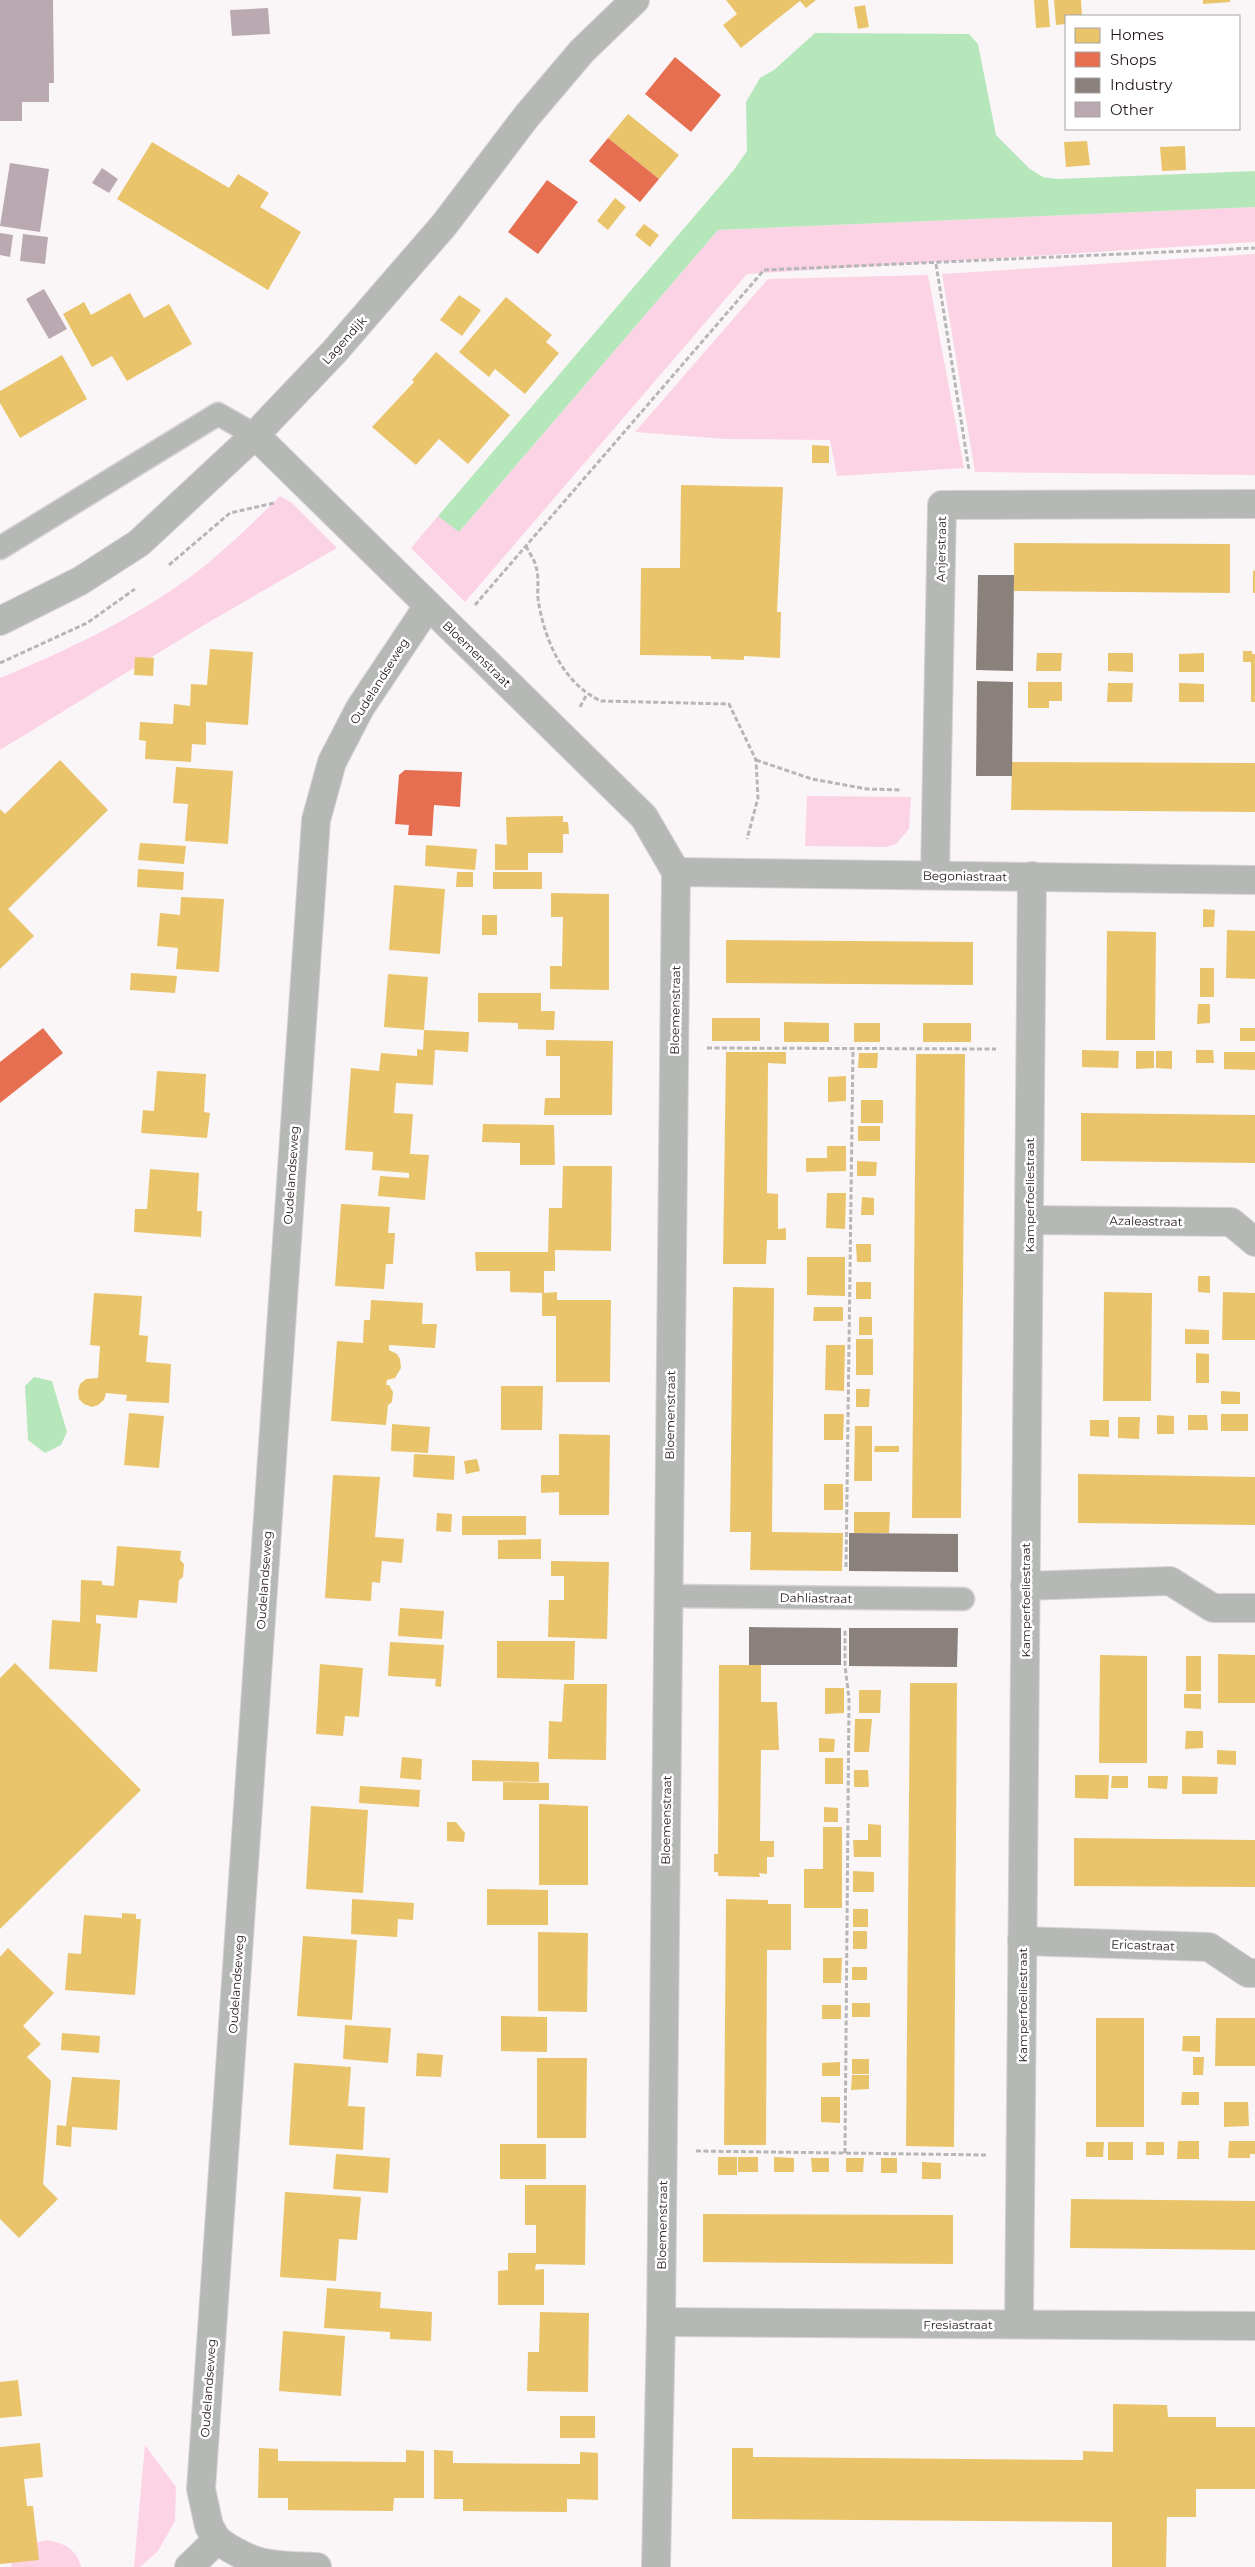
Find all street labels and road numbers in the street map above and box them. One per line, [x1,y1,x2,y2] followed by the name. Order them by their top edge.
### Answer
[318,312,370,367] street label: Lagendijk
[933,516,949,582] street label: Anjerstraat
[440,618,514,690] street label: Bloemenstraat
[346,635,412,727] street label: Oudelandseweg
[923,868,1008,884] street label: Begoniastraat
[667,965,683,1055] street label: Bloemenstraat
[280,1125,302,1225] street label: Oudelandseweg
[1022,1137,1037,1252] street label: Kamperfoeliestraat
[1109,1213,1183,1229] street label: Azaleastraat
[662,1370,678,1460] street label: Bloemenstraat
[253,1530,275,1630] street label: Oudelandseweg
[1018,1542,1033,1657] street label: Kamperfoeliestraat
[780,1590,853,1606] street label: Dahliastraat
[658,1775,674,1865] street label: Bloemenstraat
[225,1934,247,2034] street label: Oudelandseweg
[1111,1936,1175,1954] street label: Ericastraat
[1015,1947,1030,2062] street label: Kamperfoeliestraat
[654,2180,670,2270] street label: Bloemenstraat
[923,2317,993,2332] street label: Fresiastraat
[197,2338,219,2438] street label: Oudelandseweg

